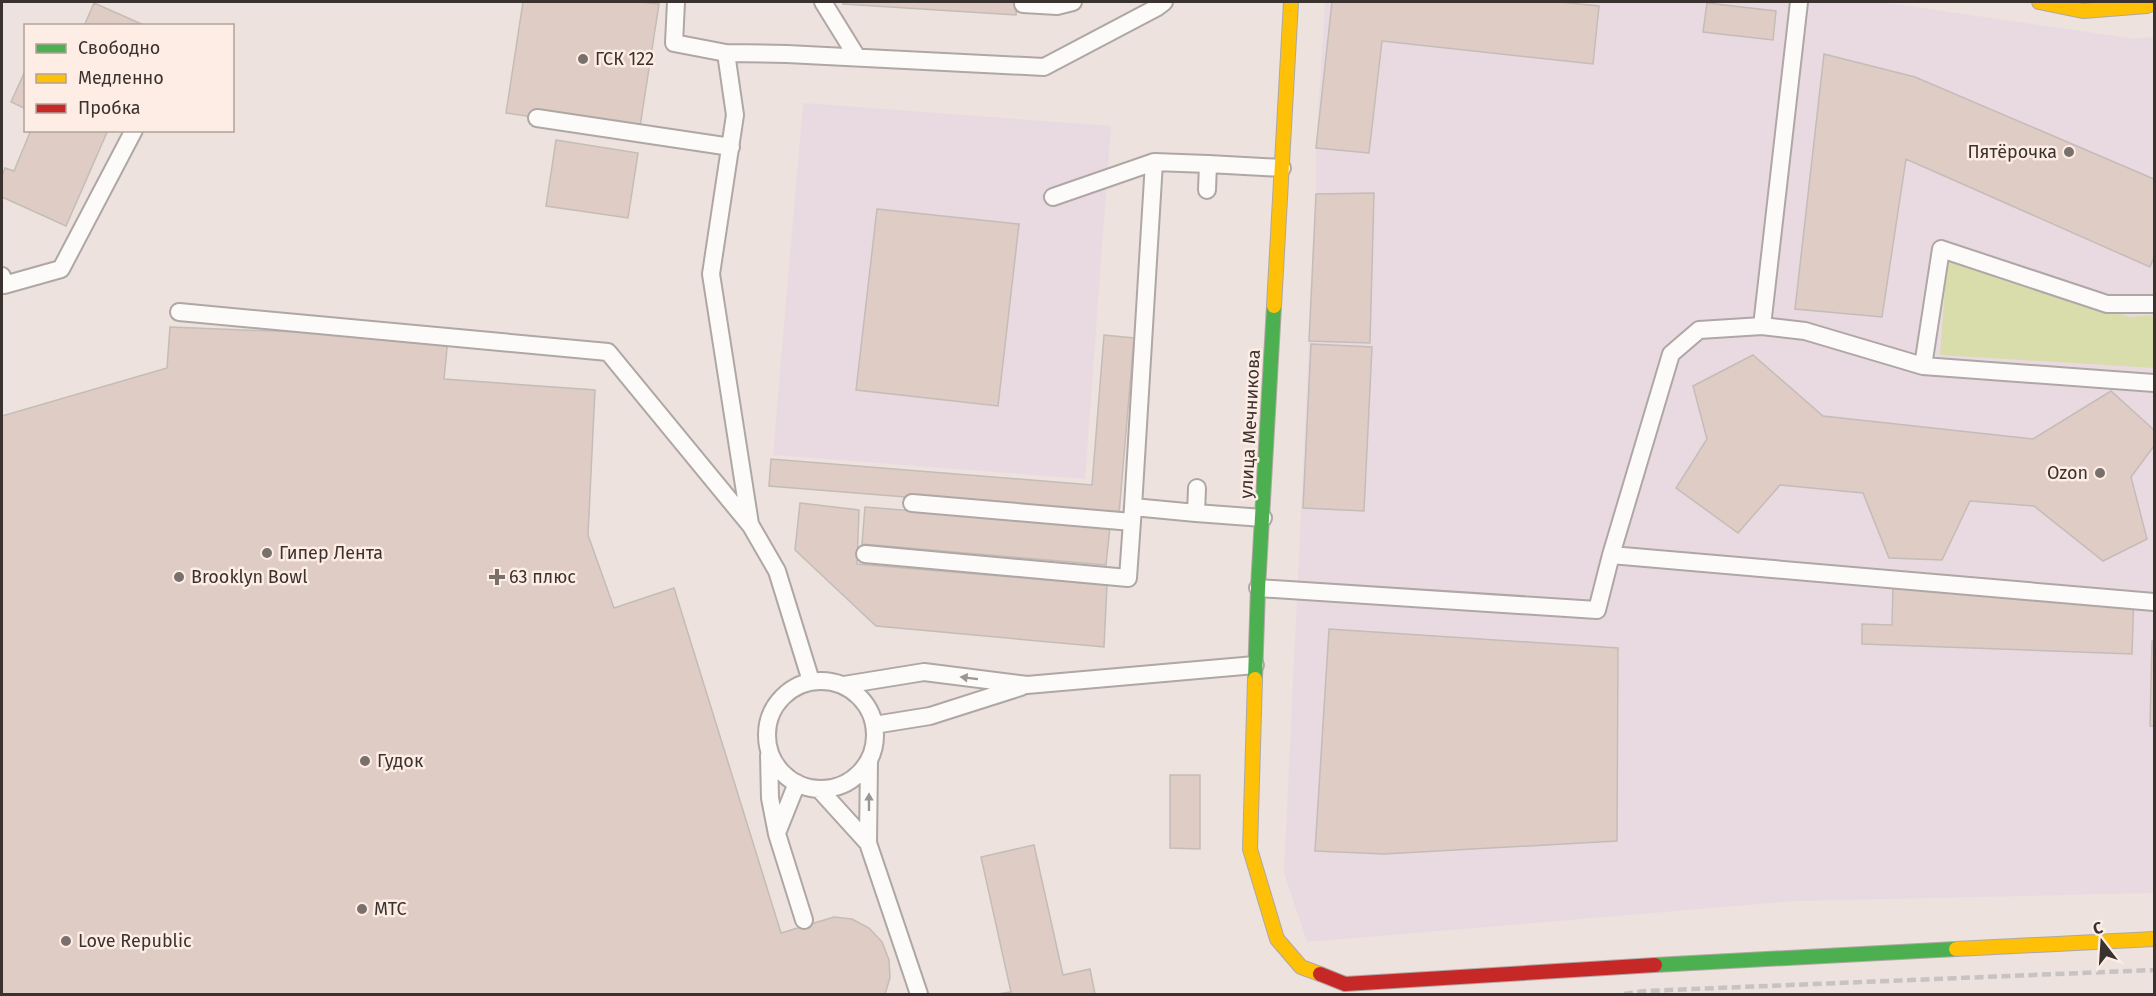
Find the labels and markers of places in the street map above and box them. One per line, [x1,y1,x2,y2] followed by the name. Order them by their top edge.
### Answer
[595,48,654,70] place label: ГСК 122
[576,52,590,66] marker: ГСК 122
[1967,141,2057,163] place label: Пятёрочка
[2062,145,2076,159] marker: Пятёрочка
[2047,462,2088,484] place label: Ozon
[2093,466,2107,480] marker: Ozon
[279,542,383,564] place label: Гипер Лента
[260,546,274,560] marker: Гипер Лента
[191,566,308,588] place label: Brooklyn Bowl
[509,566,576,588] place label: 63 плюс
[172,570,186,584] marker: Brooklyn Bowl
[490,570,504,584] marker: 63 плюс
[377,750,424,772] place label: Гудок
[358,754,372,768] marker: Гудок
[374,898,407,920] place label: МТС
[355,902,369,916] marker: МТС
[78,930,192,952] place label: Love Republic
[59,934,73,948] marker: Love Republic

